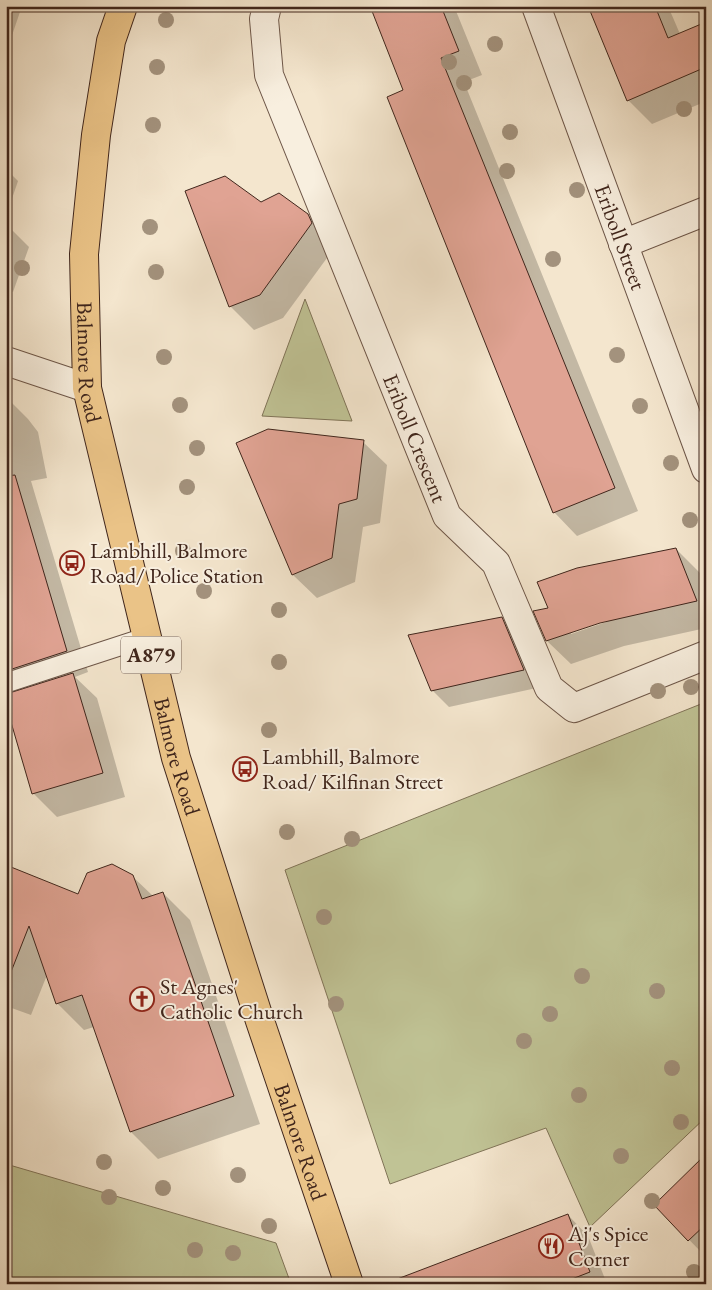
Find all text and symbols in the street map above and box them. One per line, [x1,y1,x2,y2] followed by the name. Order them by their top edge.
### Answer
[588,180,653,294] street label: Eriboll Street
[70,301,109,426] street label: Balmore Road
[376,370,454,507] street label: Eriboll Crescent
[90,536,264,590] place label: Lambhill, Balmore Road/ Police Station
[59,550,85,576] bus stop icon: Lambhill, Balmore Road/ Police Station
[121,636,181,674] road number: A879
[147,694,208,820] street label: Balmore Road
[262,742,443,796] place label: Lambhill, Balmore Road/ Kilfinan Street
[232,756,258,782] bus stop icon: Lambhill, Balmore Road/ Kilfinan Street
[160,972,303,1026] place label: St Agnes' Catholic Church
[129,986,155,1012] church icon: St Agnes' Catholic Church
[267,1080,334,1205] street label: Balmore Road
[567,1219,649,1273] place label: Aj's Spice Corner
[538,1233,564,1259] restaurant icon: Aj's Spice Corner

